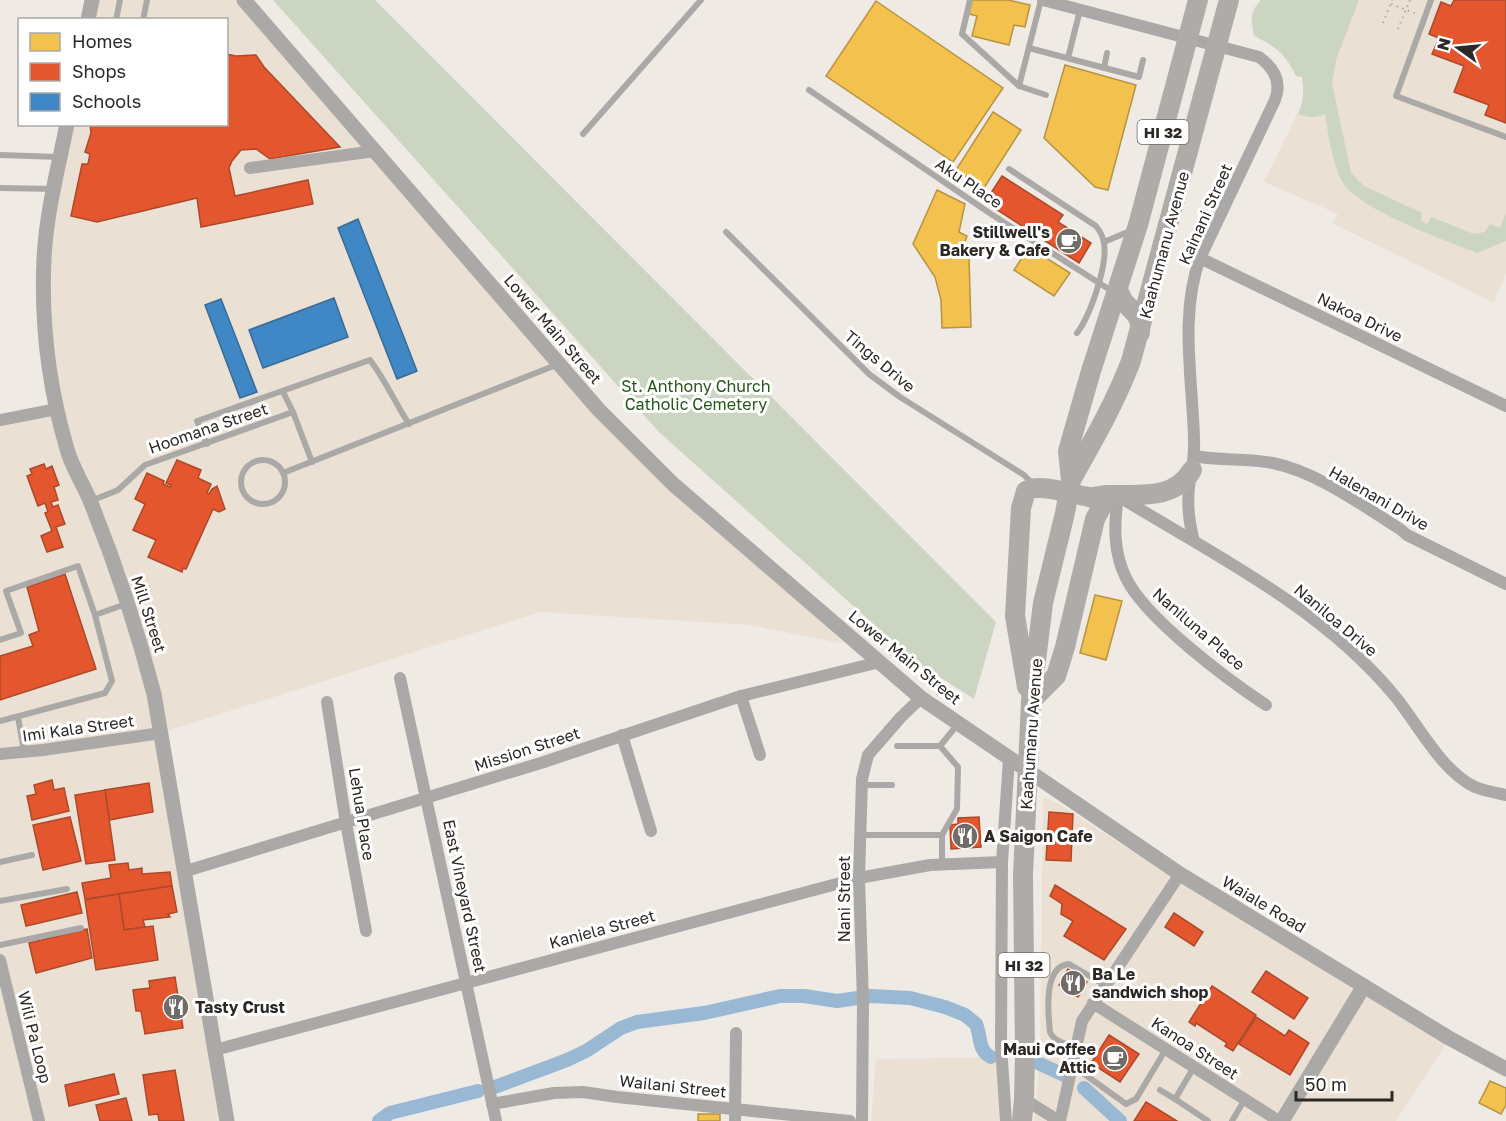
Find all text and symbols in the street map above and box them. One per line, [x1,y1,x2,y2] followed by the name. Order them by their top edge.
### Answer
[18,18,228,126] legend
[1428,18,1488,78] north arrow
[72,30,132,52] text: Homes
[1432,36,1455,53] text: N
[72,60,126,82] text: Shops
[72,90,141,112] text: Schools
[1138,120,1188,144] road number: HI 32
[932,153,1006,213] street label: Aku Place
[1174,160,1236,268] street label: Kainani Street
[1135,169,1193,321] street label: Kaahumanu Avenue
[940,222,1050,260] place label: Stillwell's Bakery & Cafe
[1054,226,1084,256] cafe icon: Stillwell's Bakery & Cafe
[500,270,606,388] street label: Lower Main Street
[1314,288,1406,346] street label: Nakoa Drive
[841,326,919,396] street label: Tings Drive
[621,376,771,414] park label: St. Anthony Church Catholic Cemetery
[146,398,270,458] street label: Hoomana Street
[1325,461,1433,535] street label: Halenani Drive
[127,573,171,655] street label: Mill Street
[1290,579,1382,661] street label: Naniloa Drive
[1149,584,1249,674] street label: Naniluna Place
[845,605,965,709] street label: Lower Main Street
[1016,658,1046,810] street label: Kaahumanu Avenue
[21,710,135,746] street label: Imi Kala Street
[472,722,582,776] street label: Mission Street
[345,766,379,862] street label: Lehua Place
[439,818,491,974] street label: East Vineyard Street
[950,821,980,851] restaurant icon: A Saigon Cafe
[984,826,1093,846] place label: A Saigon Cafe
[834,856,854,942] street label: Nani Street
[1218,871,1310,937] street label: Waiale Road
[547,905,657,953] street label: Kaniela Street
[998,953,1050,977] road number: HI 32
[1092,964,1209,1002] place label: Ba Le sandwich shop
[1058,968,1088,998] restaurant icon: Ba Le sandwich shop
[14,989,56,1085] street label: Wili Pa Loop
[161,992,191,1022] restaurant icon: Tasty Crust
[195,997,285,1017] place label: Tasty Crust
[1148,1012,1242,1084] street label: Kanoa Street
[1003,1039,1096,1077] place label: Maui Coffee Attic
[1100,1043,1130,1073] cafe icon: Maui Coffee Attic
[1296,1064,1392,1102] scale bar
[618,1070,728,1102] street label: Wailani Street
[1305,1073,1347,1095] text: 50 m

